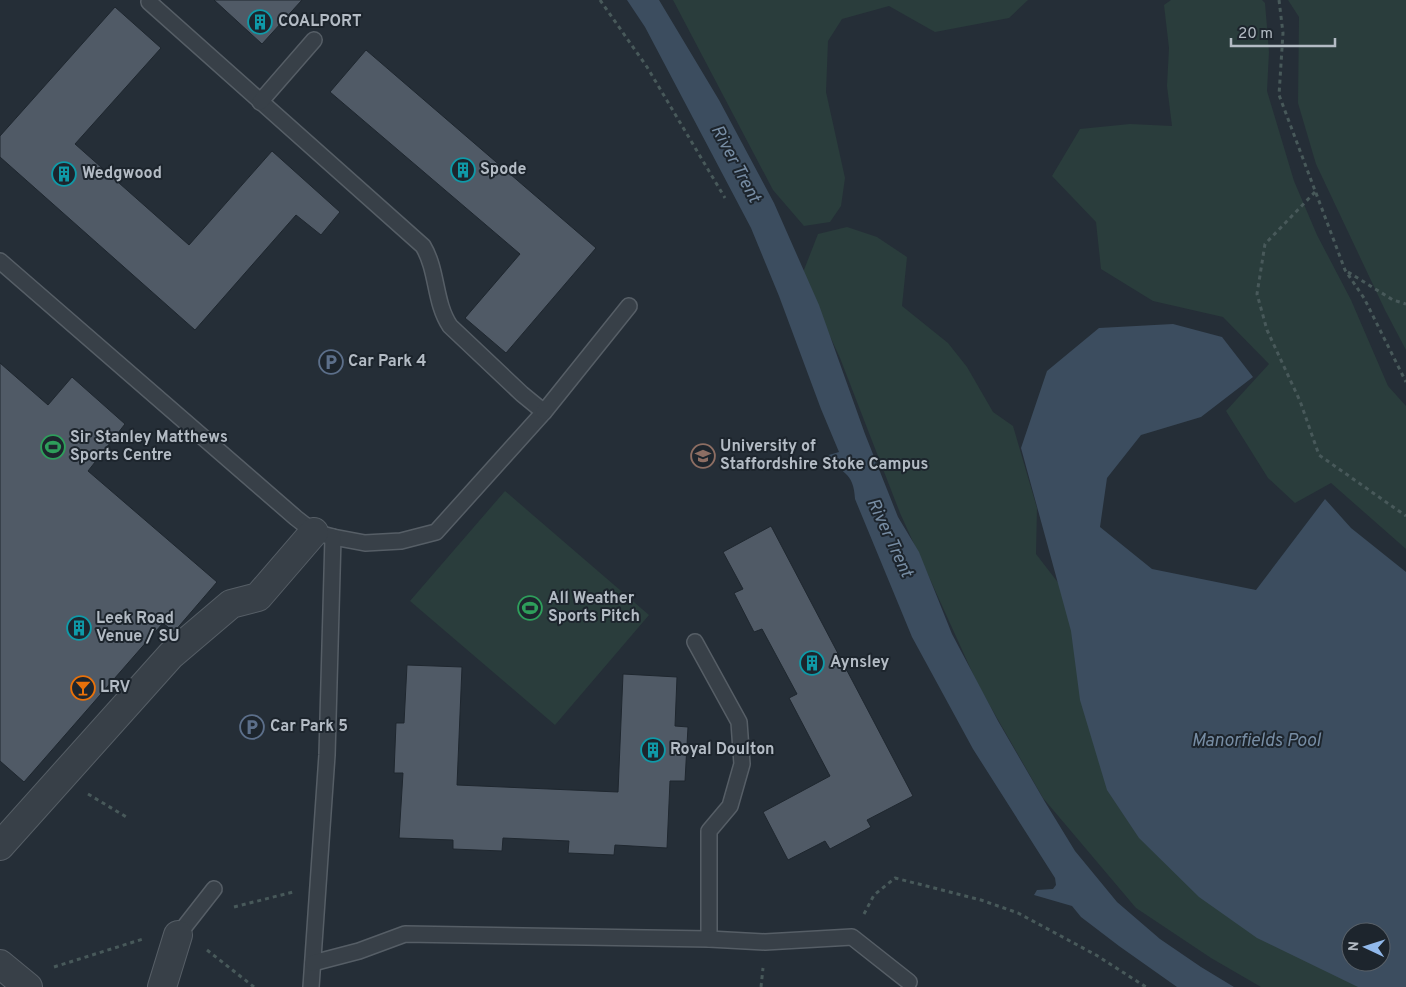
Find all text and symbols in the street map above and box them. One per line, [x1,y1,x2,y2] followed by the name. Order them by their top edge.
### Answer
[247,9,273,35] building icon: COALPORT
[278,12,362,32] place label: COALPORT
[1231,15,1335,47] scale bar
[1238,25,1273,44] text: 20 m
[705,121,766,208] water label: River Trent
[450,157,476,183] building icon: Spode
[480,160,527,180] place label: Spode
[51,161,77,187] building icon: Wedgwood
[82,164,162,184] place label: Wedgwood
[318,349,344,375] parking icon: Car Park 4
[348,352,427,372] place label: Car Park 4
[70,428,228,466] place label: Sir Stanley Matthews Sports Centre
[40,434,66,460] sports icon: Sir Stanley Matthews Sports Centre
[720,437,928,475] place label: University of Staffordshire Stoke Campus
[690,443,716,469] school or university icon: University of Staffordshire Stoke Campus
[861,495,918,583] water label: River Trent
[548,589,640,627] place label: All Weather Sports Pitch
[517,595,543,621] sports icon: All Weather Sports Pitch
[96,609,180,647] place label: Leek Road Venue / SU
[66,615,92,641] building icon: Leek Road Venue / SU
[799,650,825,676] building icon: Aynsley
[830,653,889,673] place label: Aynsley
[70,675,96,701] bar icon: LRV
[100,678,130,698] place label: LRV
[239,714,265,740] parking icon: Car Park 5
[270,717,348,737] place label: Car Park 5
[1191,730,1322,753] water label: Manorfields Pool
[640,737,666,763] building icon: Royal Doulton
[670,740,775,760] place label: Royal Doulton
[1341,922,1391,972] north arrow
[1346,941,1363,952] text: N

